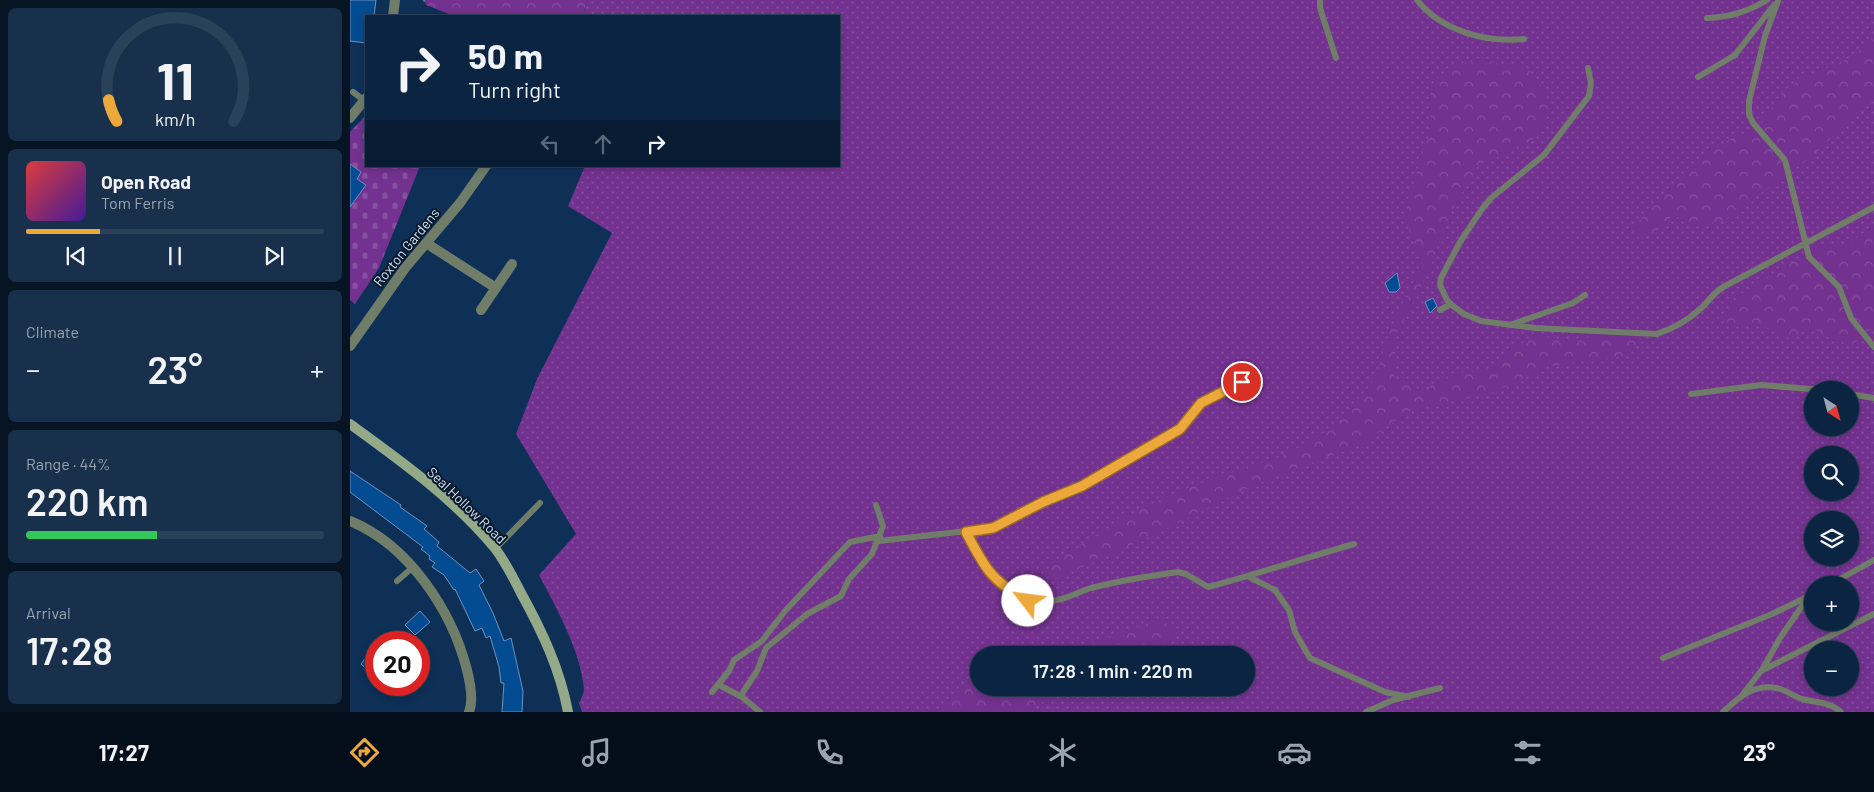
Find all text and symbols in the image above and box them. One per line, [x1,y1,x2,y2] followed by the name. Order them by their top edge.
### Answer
[468,34,543,76] text: 50 m
[385,35,450,100] icon: right
[156,48,194,110] text: 11
[468,76,561,102] text: Turn right
[155,108,195,130] text: km/h
[536,130,564,158] icon: left
[589,130,617,158] icon: ahead
[642,130,670,158] icon: right
[101,170,191,193] text: Open Road
[101,193,175,212] text: Tom Ferris
[369,204,443,289] street label: Roxton Gardens
[62,242,90,270] icon: previous
[161,242,189,270] icon: pause
[260,242,288,270] icon: next
[26,322,79,341] text: Climate
[147,346,203,392] text: 23°
[26,352,40,386] text: −
[310,352,324,386] text: +
[1221,361,1263,403] pin
[1228,368,1256,396] icon: arrive
[1804,381,1859,436] north arrow
[1804,381,1859,696] map controls
[1804,446,1859,501] button: search
[26,454,111,473] text: Range · 44%
[424,463,510,547] street label: Seal Hollow Road
[26,478,148,524] text: 220 km
[1804,511,1859,566] button: layers
[1001,574,1053,626] position arrow
[1804,576,1859,631] button: +
[26,603,71,622] text: Arrival
[26,627,113,673] text: 17:28
[365,631,430,696] speed limit sign: 20
[1804,641,1859,696] button: −
[1033,659,1192,682] text: 17:28 · 1 min · 220 m
[347,735,382,770] icon: directions
[579,735,614,770] icon: music
[812,735,847,770] icon: phone
[1045,735,1080,770] icon: climate
[1277,735,1312,770] icon: car
[1510,735,1545,770] icon: filters
[99,739,149,765] text: 17:27
[1743,739,1775,765] text: 23°

